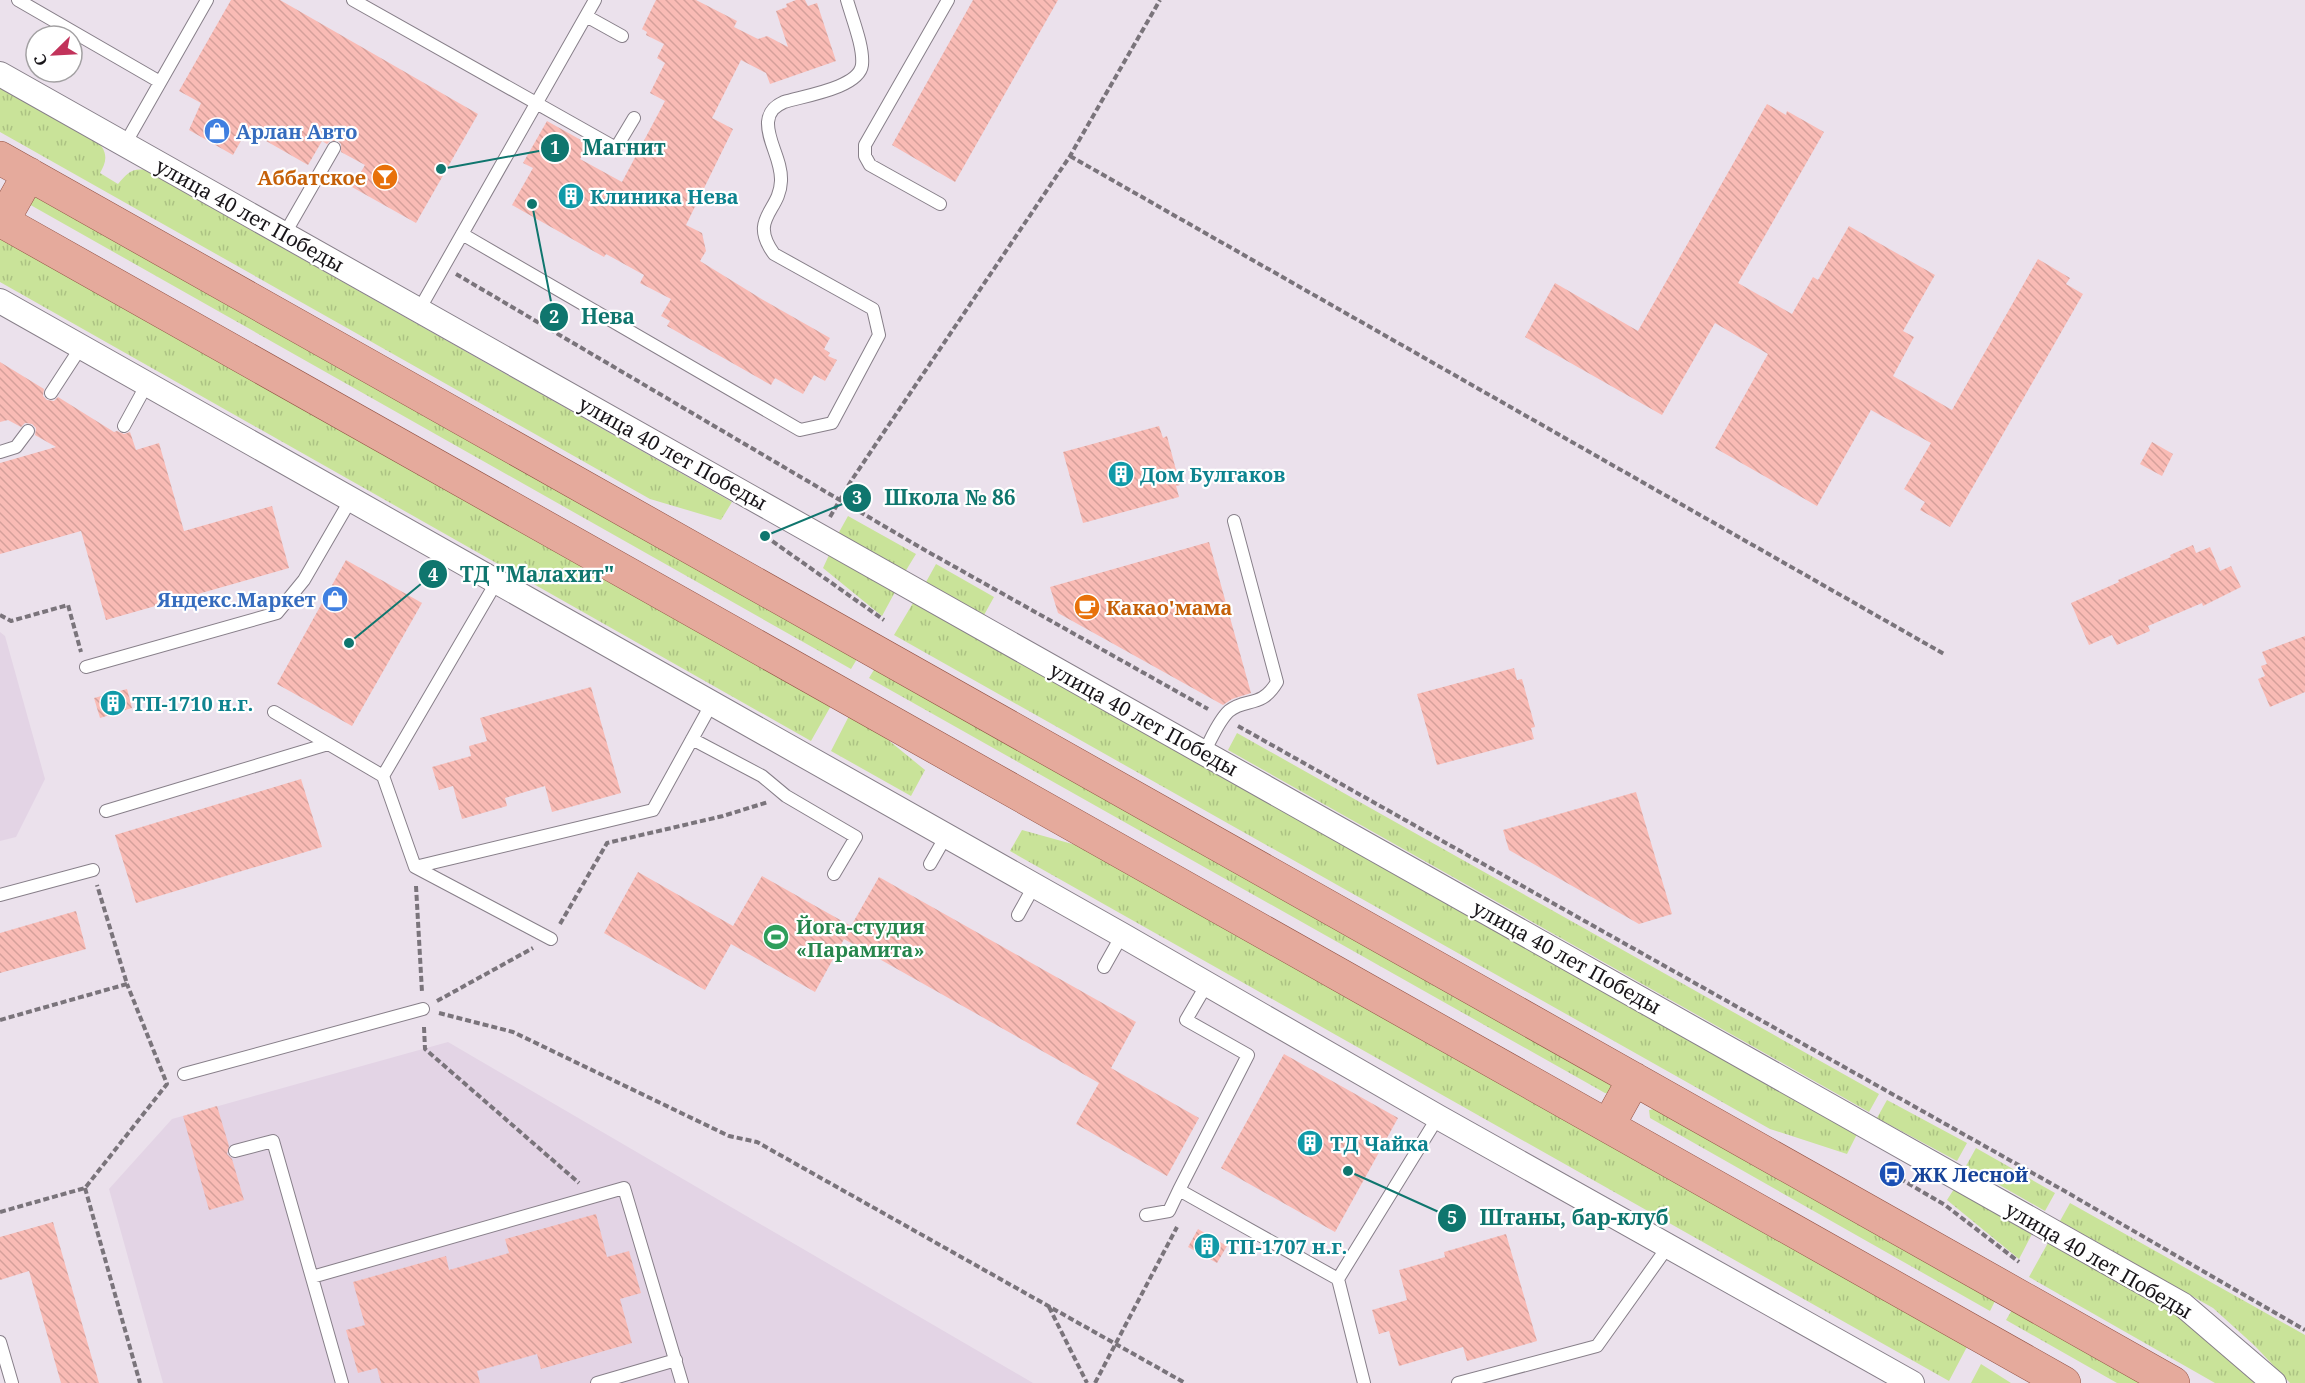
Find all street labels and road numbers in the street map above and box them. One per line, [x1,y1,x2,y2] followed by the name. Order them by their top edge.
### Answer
[151,152,349,278] street label: улица 40 лет Победы
[574,390,772,516] street label: улица 40 лет Победы
[1045,656,1243,782] street label: улица 40 лет Победы
[1468,894,1666,1020] street label: улица 40 лет Победы
[2001,1195,2197,1325] street label: улица 40 лет Победы

